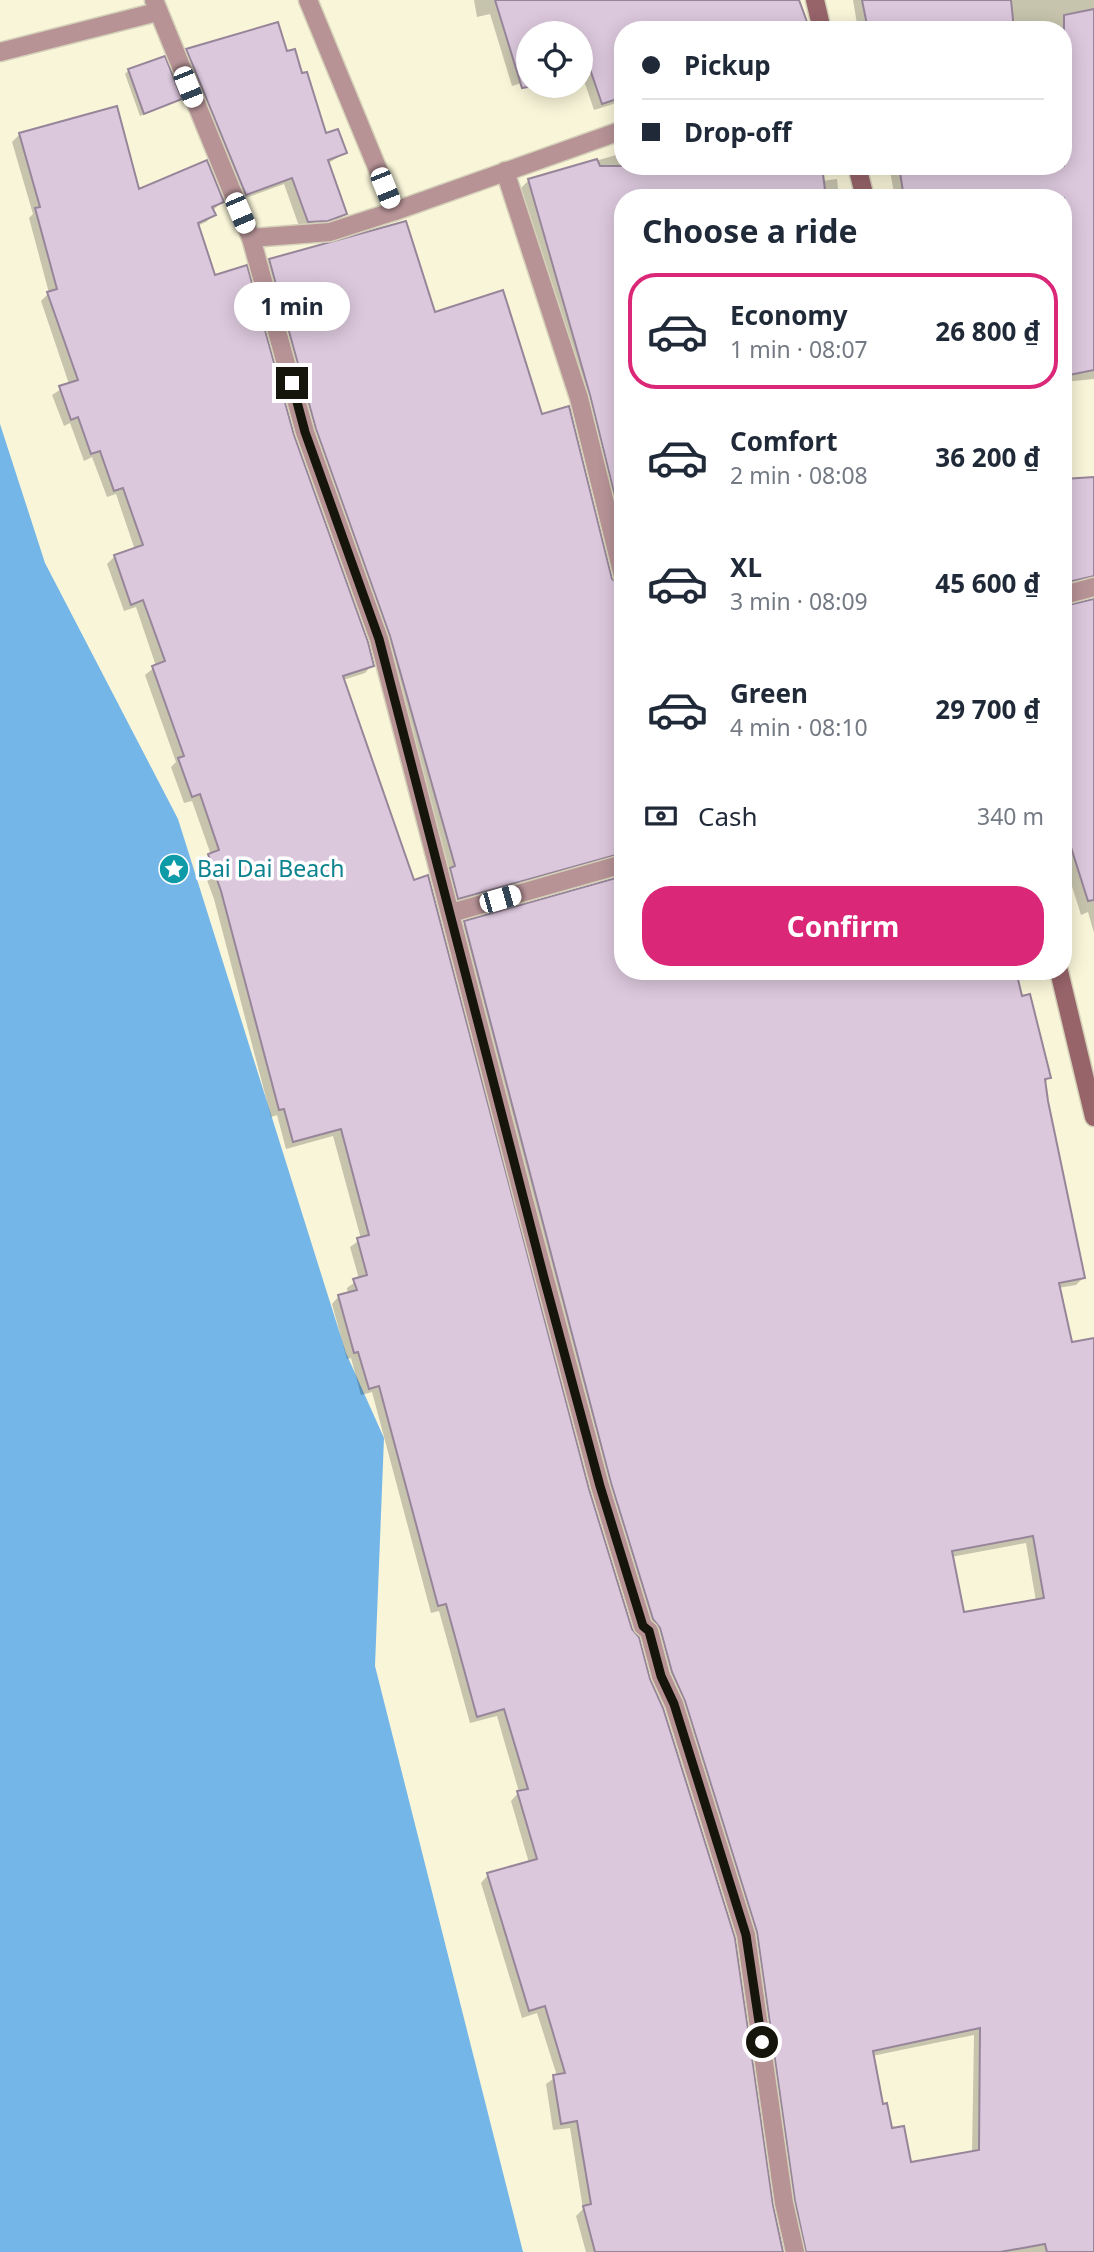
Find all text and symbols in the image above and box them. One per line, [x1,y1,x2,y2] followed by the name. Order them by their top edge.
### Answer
[516,21,593,98] map controls
[516,21,593,98] button: locate
[684,47,771,83] text: Pickup
[171,64,206,110] car
[684,114,791,150] text: Drop-off
[368,165,403,211] car
[223,190,258,236] car
[642,209,858,252] text: Choose a ride
[234,282,350,330] callout: 1 min
[260,290,324,322] text: 1 min
[730,297,848,333] text: Economy
[646,300,709,363] icon: car
[935,313,1040,349] text: 26 800 ₫
[730,333,868,365] text: 1 min · 08:07
[276,367,308,399] route end
[730,423,838,459] text: Comfort
[646,426,709,489] icon: car
[935,439,1040,475] text: 36 200 ₫
[730,459,868,491] text: 2 min · 08:08
[730,549,762,585] text: XL
[646,552,709,615] icon: car
[935,565,1040,601] text: 45 600 ₫
[730,585,868,617] text: 3 min · 08:09
[730,675,808,711] text: Green
[646,678,709,741] icon: car
[935,691,1040,727] text: 29 700 ₫
[730,711,868,743] text: 4 min · 08:10
[642,797,680,835] icon: cash
[698,798,758,834] text: Cash
[977,800,1044,832] text: 340 m
[157,852,191,886] place icon: Bai Dai Beach
[197,852,344,884] place label: Bai Dai Beach
[477,883,524,915] car
[642,886,1044,966] button: Confirm
[746,2026,778,2058] route start

